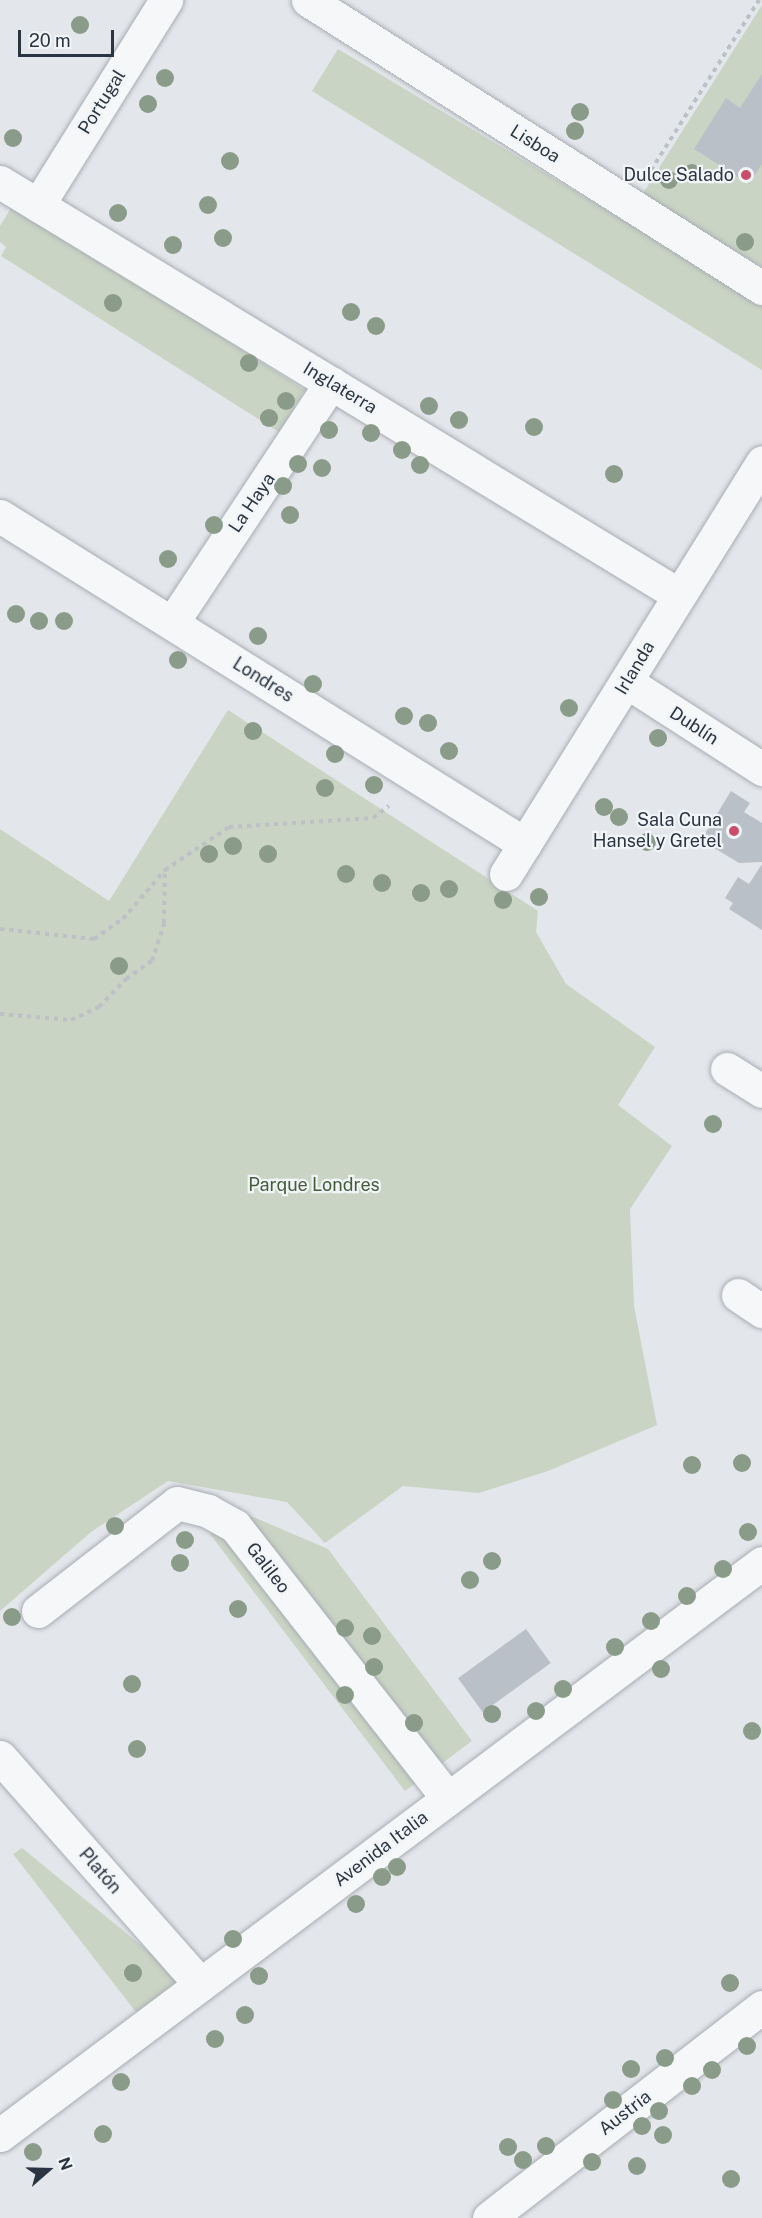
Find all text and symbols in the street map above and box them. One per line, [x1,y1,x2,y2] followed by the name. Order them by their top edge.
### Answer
[21,18,117,56] scale bar
[29,30,71,51] text: 20 m
[74,66,130,138] street label: Portugal
[506,120,564,168] street label: Lisboa
[623,164,734,186] place label: Dulce Salado
[739,168,753,182] marker: Dulce Salado
[299,358,381,418] street label: Inglaterra
[224,469,280,537] street label: La Haya
[611,637,659,699] street label: Irlanda
[229,653,297,707] street label: Londres
[665,702,723,750] street label: Dublín
[593,810,722,852] place label: Sala Cuna Hansel y Gretel
[727,824,741,838] marker: Sala Cuna Hansel y Gretel
[248,1174,380,1196] park label: Parque Londres
[241,1538,295,1598] street label: Galileo
[330,1807,432,1891] street label: Avenida Italia
[74,1844,126,1898] street label: Platón
[595,2086,655,2140] street label: Austria
[18,2140,78,2200] north arrow
[54,2155,76,2173] text: N

